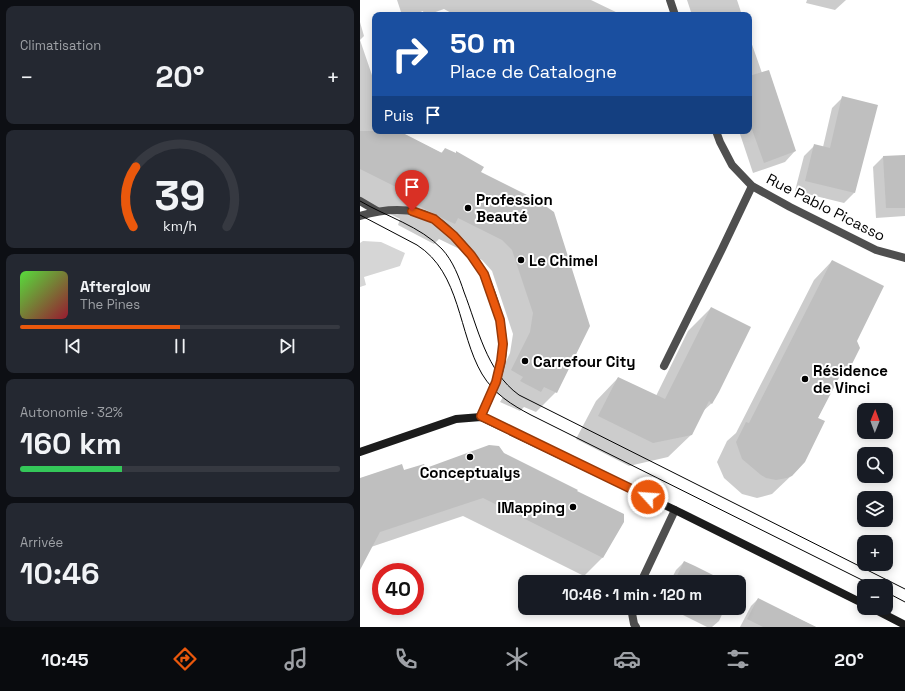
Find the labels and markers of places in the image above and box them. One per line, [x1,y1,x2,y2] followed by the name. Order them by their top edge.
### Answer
[395,170,429,211] pin
[476,190,553,226] place label: Profession Beauté
[463,203,473,213] marker: Profession Beauté
[529,251,598,270] place label: Le Chimel
[516,255,526,265] marker: Le Chimel
[533,352,636,371] place label: Carrefour City
[520,356,530,366] marker: Carrefour City
[813,361,888,397] place label: Résidence de Vinci
[800,374,810,384] marker: Résidence de Vinci
[465,452,475,462] marker: Conceptualys
[420,463,520,482] place label: Conceptualys
[497,498,565,517] place label: IMapping
[568,502,578,512] marker: IMapping

